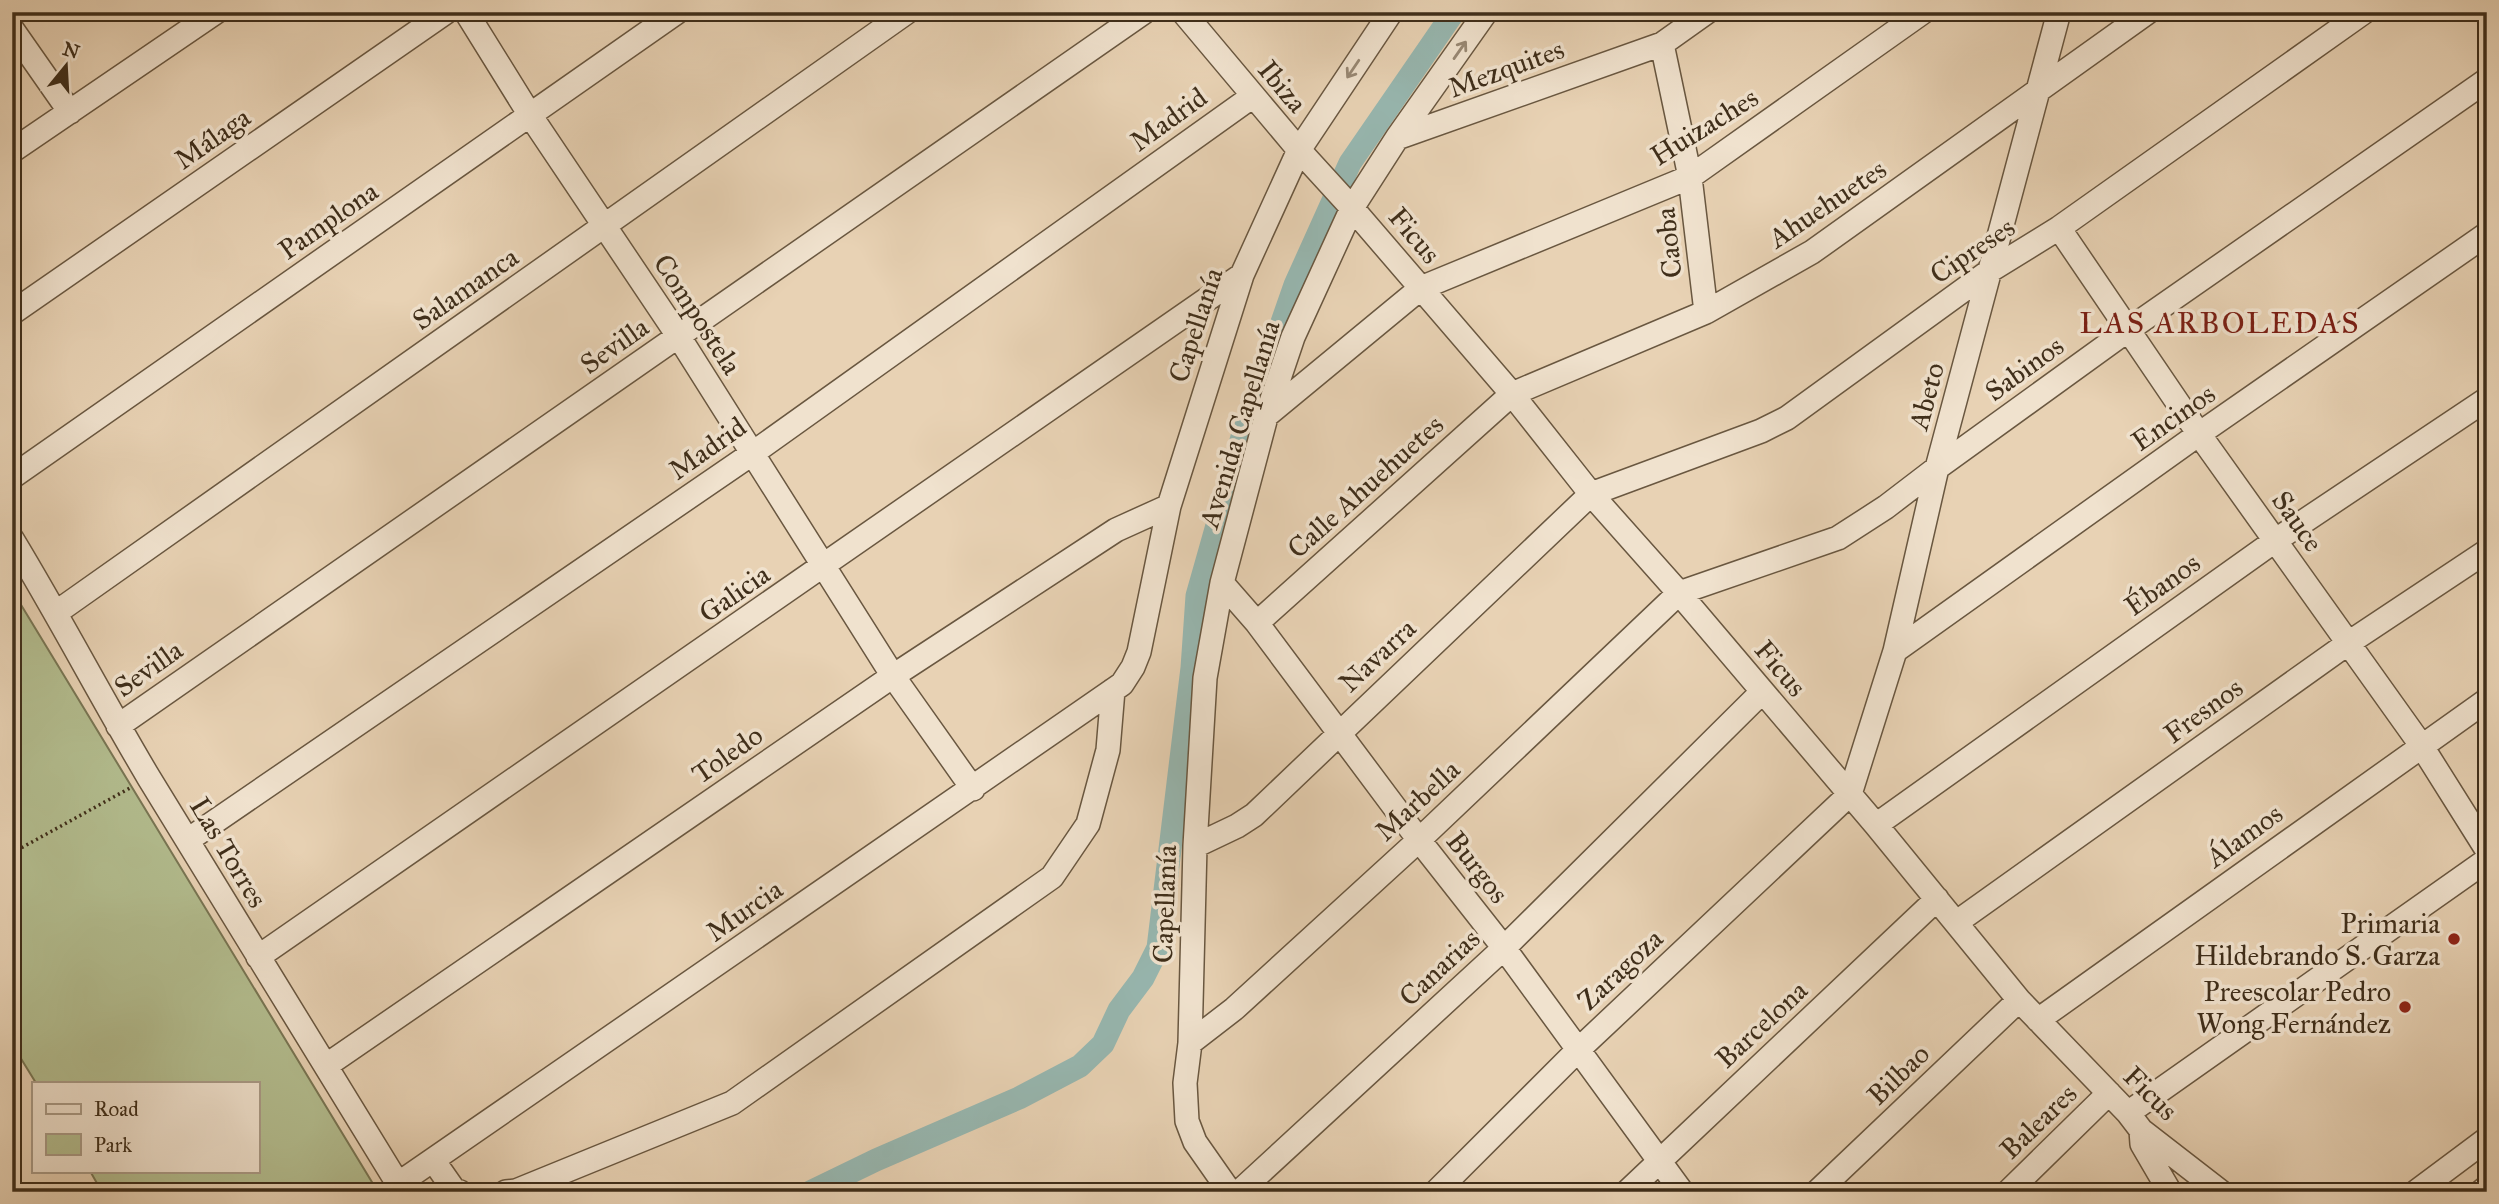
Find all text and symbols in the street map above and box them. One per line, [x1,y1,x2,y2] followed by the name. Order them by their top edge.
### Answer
[1443,31,1569,106] street label: Mezquites
[32,32,102,102] north arrow
[60,37,82,64] text: N
[1453,41,1467,60] one-way arrow
[1251,53,1315,120] street label: Ibiza
[1346,59,1361,78] one-way arrow
[1123,80,1214,159] street label: Madrid
[1644,80,1765,173] street label: Huizaches
[167,100,257,177] street label: Málaga
[1761,151,1893,256] street label: Ahuehuetes
[272,173,385,267] street label: Pamplona
[1381,200,1448,271] street label: Ficus
[1647,206,1690,280] street label: Caoba
[1923,209,2021,291] street label: Cipreses
[405,239,525,338] street label: Salamanca
[646,248,749,381] street label: Compostela
[1161,263,1230,387] street label: Capellanía
[2080,305,2360,341] district label: LAS ARBOLEDAS
[573,309,656,382] street label: Sevilla
[1191,316,1288,533] street label: Avenida Capellanía
[1978,328,2071,409] street label: Sabinos
[1900,359,1952,435] street label: Abeto
[2125,376,2222,459] street label: Encinos
[1280,407,1451,566] street label: Calle Ahuehuetes
[662,409,753,488] street label: Madrid
[2264,484,2331,558] street label: Sauce
[2118,545,2207,624] street label: Ébanos
[692,556,777,630] street label: Galicia
[1332,611,1423,700] street label: Navarra
[107,632,190,705] street label: Sevilla
[1747,633,1814,704] street label: Ficus
[2157,670,2250,751] street label: Fresnos
[685,718,770,791] street label: Toledo
[1368,752,1467,848] street label: Marbella
[182,791,275,914] street label: Las Torres
[2198,796,2289,875] street label: Álamos
[1439,824,1516,910] street label: Burgos
[1145,844,1184,964] street label: Capellanía
[699,872,789,949] street label: Murcia
[2194,906,2440,973] place label: Primaria Hildebrando S. Garza
[1392,921,1487,1014] street label: Canarias
[1570,921,1670,1018] street label: Zaragoza
[2446,931,2462,947] marker: Primaria Hildebrando S. Garza
[1708,973,1815,1076] street label: Barcelona
[2196,974,2391,1041] place label: Preescolar Pedro Wong Fernández
[2397,999,2413,1015] marker: Preescolar Pedro Wong Fernández
[1860,1036,1937,1112] street label: Bilbao
[2116,1059,2185,1128] street label: Ficus
[1993,1076,2084,1166] street label: Baleares
[32,1082,259,1172] legend
[94,1096,139,1122] text: Road
[94,1132,132,1158] text: Park

